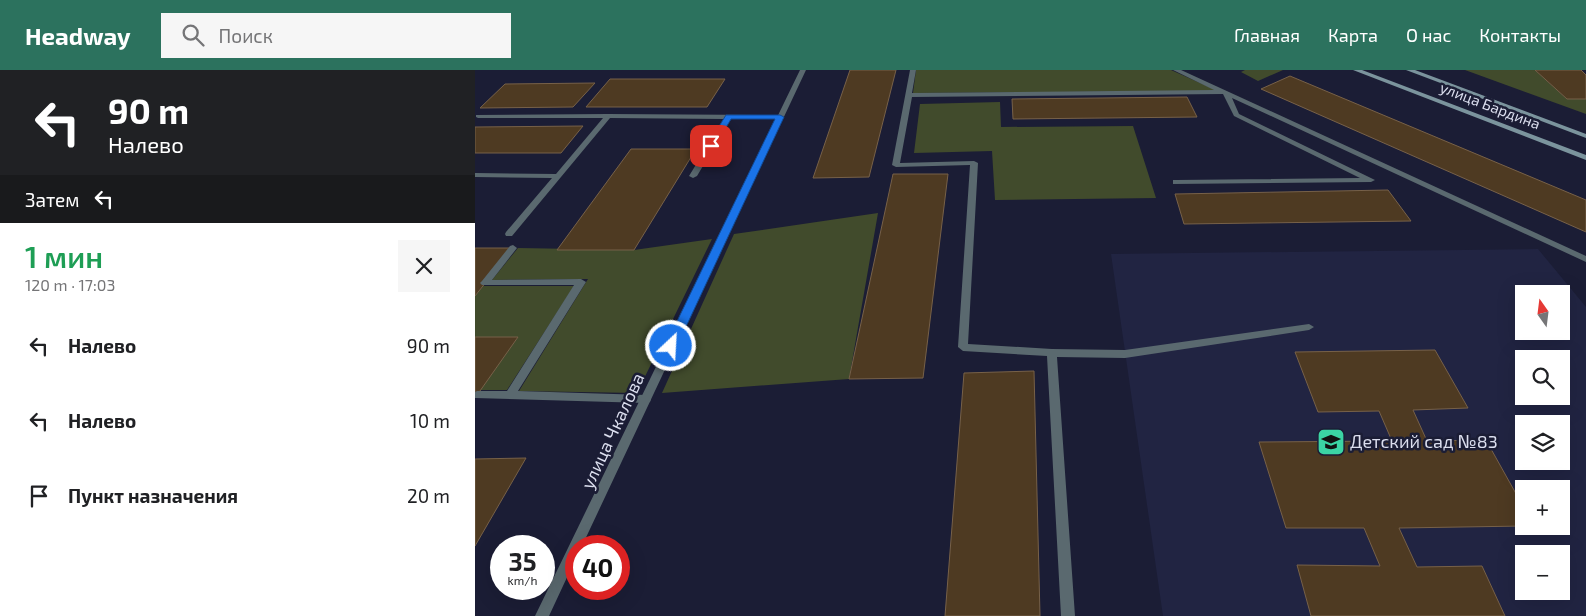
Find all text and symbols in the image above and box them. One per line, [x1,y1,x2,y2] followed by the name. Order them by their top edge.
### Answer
[161,13,511,58] search box
[25,21,131,50] text: Headway
[179,21,207,49] icon: search
[219,24,273,47] text: Поиск
[1234,24,1300,46] text: Главная
[1328,24,1378,46] text: Карта
[1406,24,1451,46] text: О нас
[1479,24,1561,46] text: Контакты
[1437,78,1543,133] street label: улица Бардина
[108,89,189,131] text: 90 m
[25,90,90,155] icon: left
[690,125,732,167] pin
[108,131,184,157] text: Налево
[697,132,725,160] icon: arrive
[90,185,118,213] icon: left
[25,188,80,211] text: Затем
[25,238,103,274] text: 1 мин
[398,240,450,292] button: close
[25,275,115,294] text: 120 m · 17:03
[1515,285,1570,340] north arrow
[1515,285,1570,600] map controls
[644,319,696,371] position arrow
[25,332,53,360] icon: left
[68,334,136,357] text: Налево
[407,334,450,357] text: 90 m
[1515,350,1570,405] button: search
[576,369,649,492] street label: улица Чкалова
[25,407,53,435] icon: left
[68,409,136,432] text: Налево
[410,409,450,432] text: 10 m
[1515,415,1570,470] button: layers
[1316,427,1346,457] school or university icon: Детский сад №83
[1350,430,1498,452] place label: Детский сад №83
[1515,480,1570,535] button: +
[25,482,53,510] icon: arrive
[68,484,238,507] text: Пункт назначения
[407,484,450,507] text: 20 m
[565,535,630,600] speed limit sign: 40
[1515,545,1570,600] button: −
[509,546,536,576] text: 35
[508,573,537,587] text: km/h

